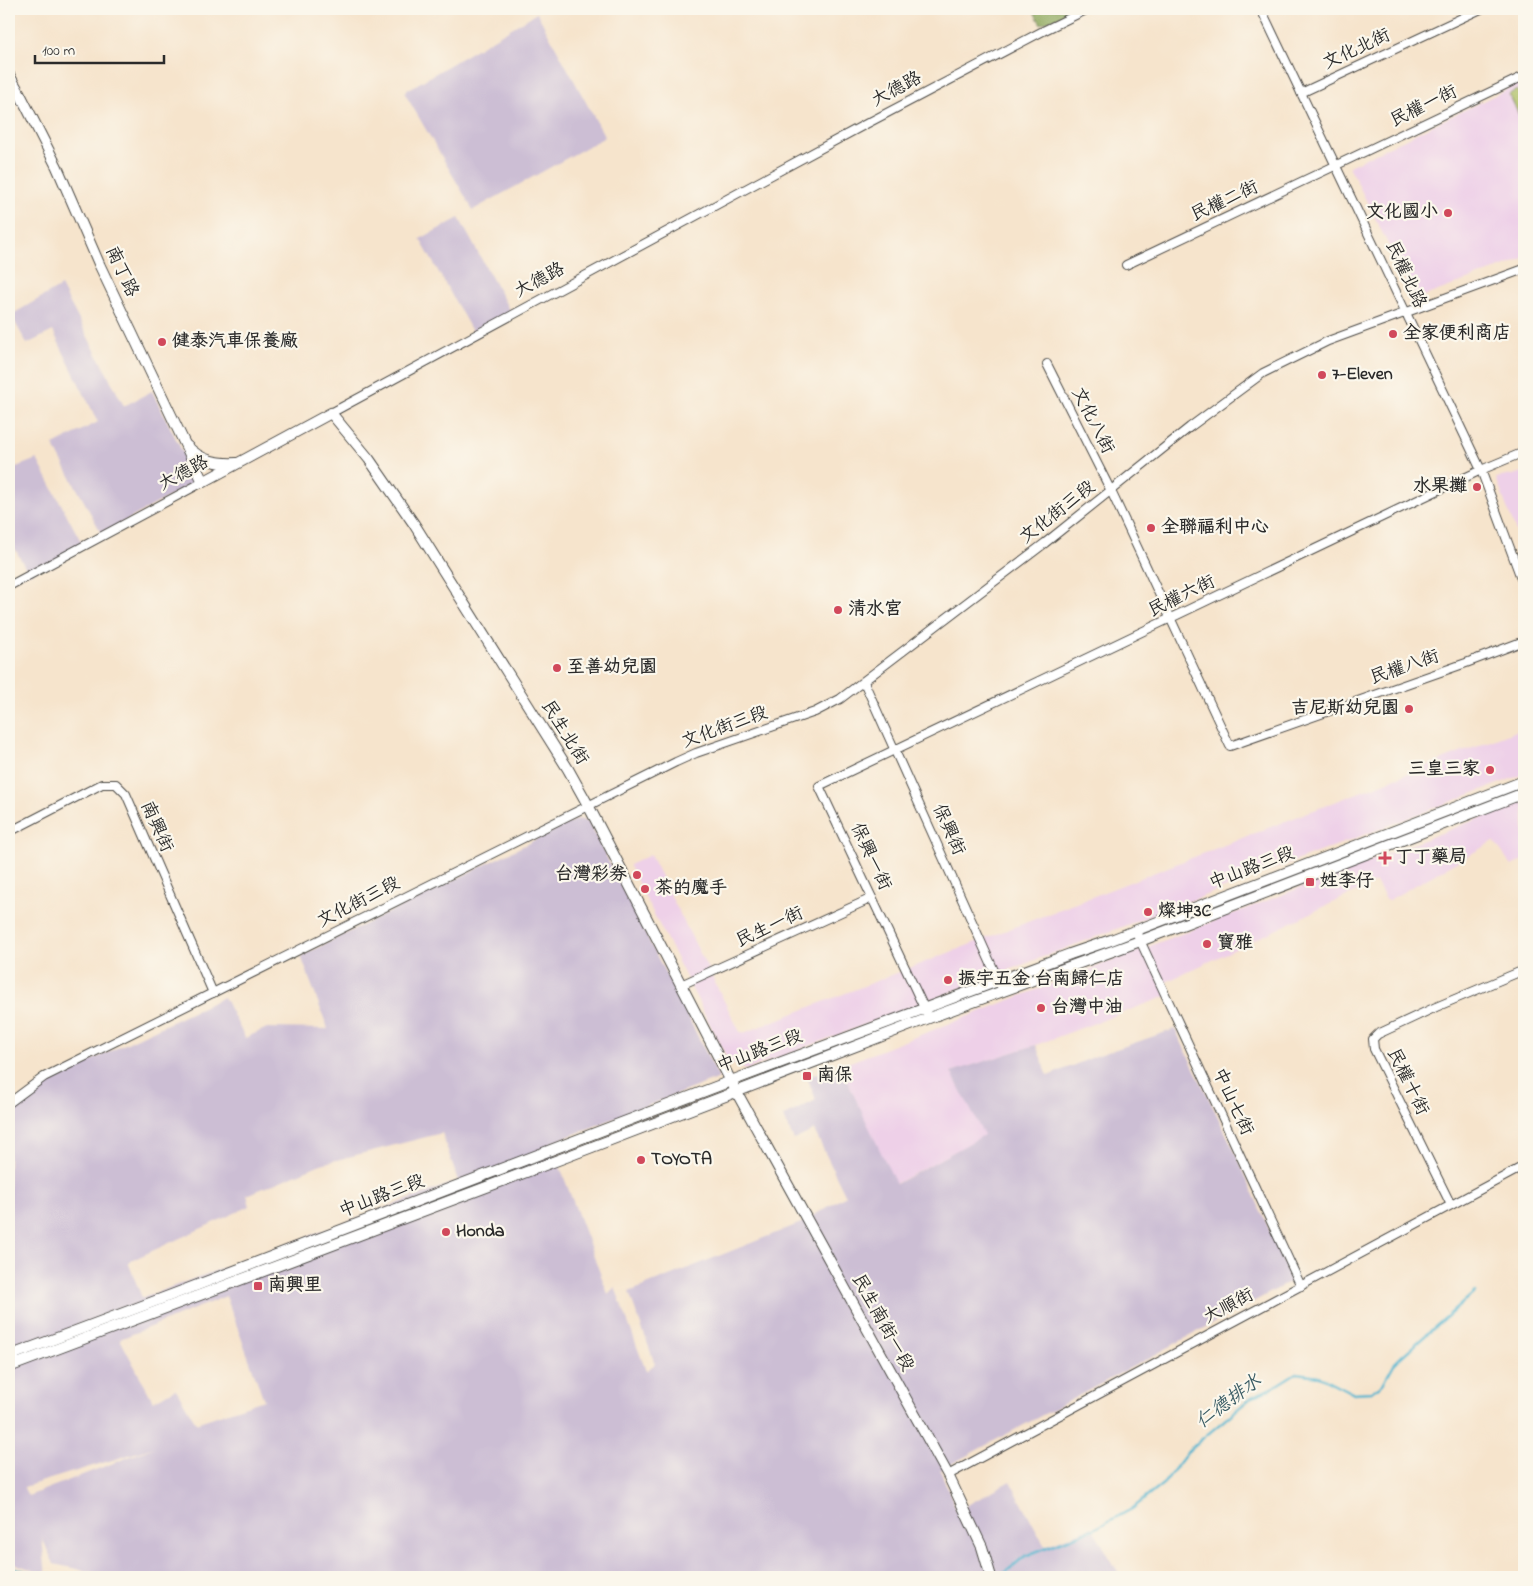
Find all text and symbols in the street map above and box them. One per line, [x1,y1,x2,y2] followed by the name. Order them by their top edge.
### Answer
[1319,23,1395,77] street label: 文化北街
[35,32,164,64] scale bar
[42,40,75,62] text: 100 m
[867,66,927,114] street label: 大德路
[1386,80,1462,134] street label: 民權一街
[1187,175,1263,229] street label: 民權二街
[1366,200,1438,226] place label: 文化國小
[1442,207,1454,219] marker: 文化國小
[1378,237,1432,313] street label: 民權北路
[98,242,144,302] street label: 南丁路
[510,257,570,305] street label: 大德路
[1403,321,1511,347] place label: 全家便利商店
[1387,328,1399,340] marker: 全家便利商店
[172,329,298,355] place label: 健泰汽車保養廠
[156,336,168,348] marker: 健泰汽車保養廠
[1332,362,1393,388] place label: 7-Eleven
[1316,369,1328,381] marker: 7-Eleven
[1064,383,1120,459] street label: 文化八街
[154,450,214,498] street label: 大德路
[1413,474,1468,500] place label: 水果攤
[1015,475,1101,551] street label: 文化街三段
[1471,481,1483,493] marker: 水果攤
[1161,515,1269,541] place label: 全聯福利中心
[1145,522,1157,534] marker: 全聯福利中心
[1144,570,1220,624] street label: 民權六街
[848,597,902,623] place label: 清水宮
[832,604,844,616] marker: 清水宮
[1367,644,1443,692] street label: 民權八街
[567,655,657,681] place label: 至善幼兒園
[551,662,563,674] marker: 至善幼兒園
[534,696,594,770] street label: 民生北街
[1291,696,1399,722] place label: 吉尼斯幼兒園
[678,700,772,756] street label: 文化街三段
[1403,703,1415,715] marker: 吉尼斯幼兒園
[1408,757,1480,783] place label: 三皇三家
[1484,764,1496,776] marker: 三皇三家
[133,797,179,857] street label: 南興街
[925,800,971,860] street label: 保興街
[843,819,897,895] street label: 保興一街
[1205,841,1299,897] street label: 中山路三段
[1395,845,1467,871] place label: 丁丁藥局
[1379,852,1391,864] marker: 丁丁藥局
[555,862,627,888] place label: 台灣彩券
[631,869,643,881] marker: 台灣彩券
[1320,869,1374,895] place label: 姓李仔
[313,871,405,935] street label: 文化街三段
[655,876,727,902] place label: 茶的魔手
[1304,876,1316,888] marker: 姓李仔
[639,883,651,895] marker: 茶的魔手
[1158,899,1211,925] place label: 燦坤3C
[732,901,808,955] street label: 民生一街
[1142,906,1154,918] marker: 燦坤3C
[1217,931,1253,957] place label: 寶雅
[1201,938,1213,950] marker: 寶雅
[958,967,1125,993] place label: 振宇五金 台南歸仁店
[942,974,954,986] marker: 振宇五金 台南歸仁店
[1051,995,1123,1021] place label: 台灣中油
[1035,1002,1047,1014] marker: 台灣中油
[713,1024,807,1080] street label: 中山路三段
[1380,1044,1434,1120] street label: 民權十街
[817,1063,853,1089] place label: 南保
[1205,1064,1259,1140] street label: 中山七街
[801,1070,813,1082] marker: 南保
[651,1147,712,1173] place label: TOYOTA
[635,1154,647,1166] marker: TOYOTA
[335,1169,429,1225] street label: 中山路三段
[456,1219,505,1245] place label: Honda
[440,1226,452,1238] marker: Honda
[844,1269,920,1377] street label: 民生南街一段
[268,1273,322,1299] place label: 南興里
[252,1280,264,1292] marker: 南興里
[1199,1283,1259,1331] street label: 大順街
[1191,1368,1268,1436] water label: 仁德排水

